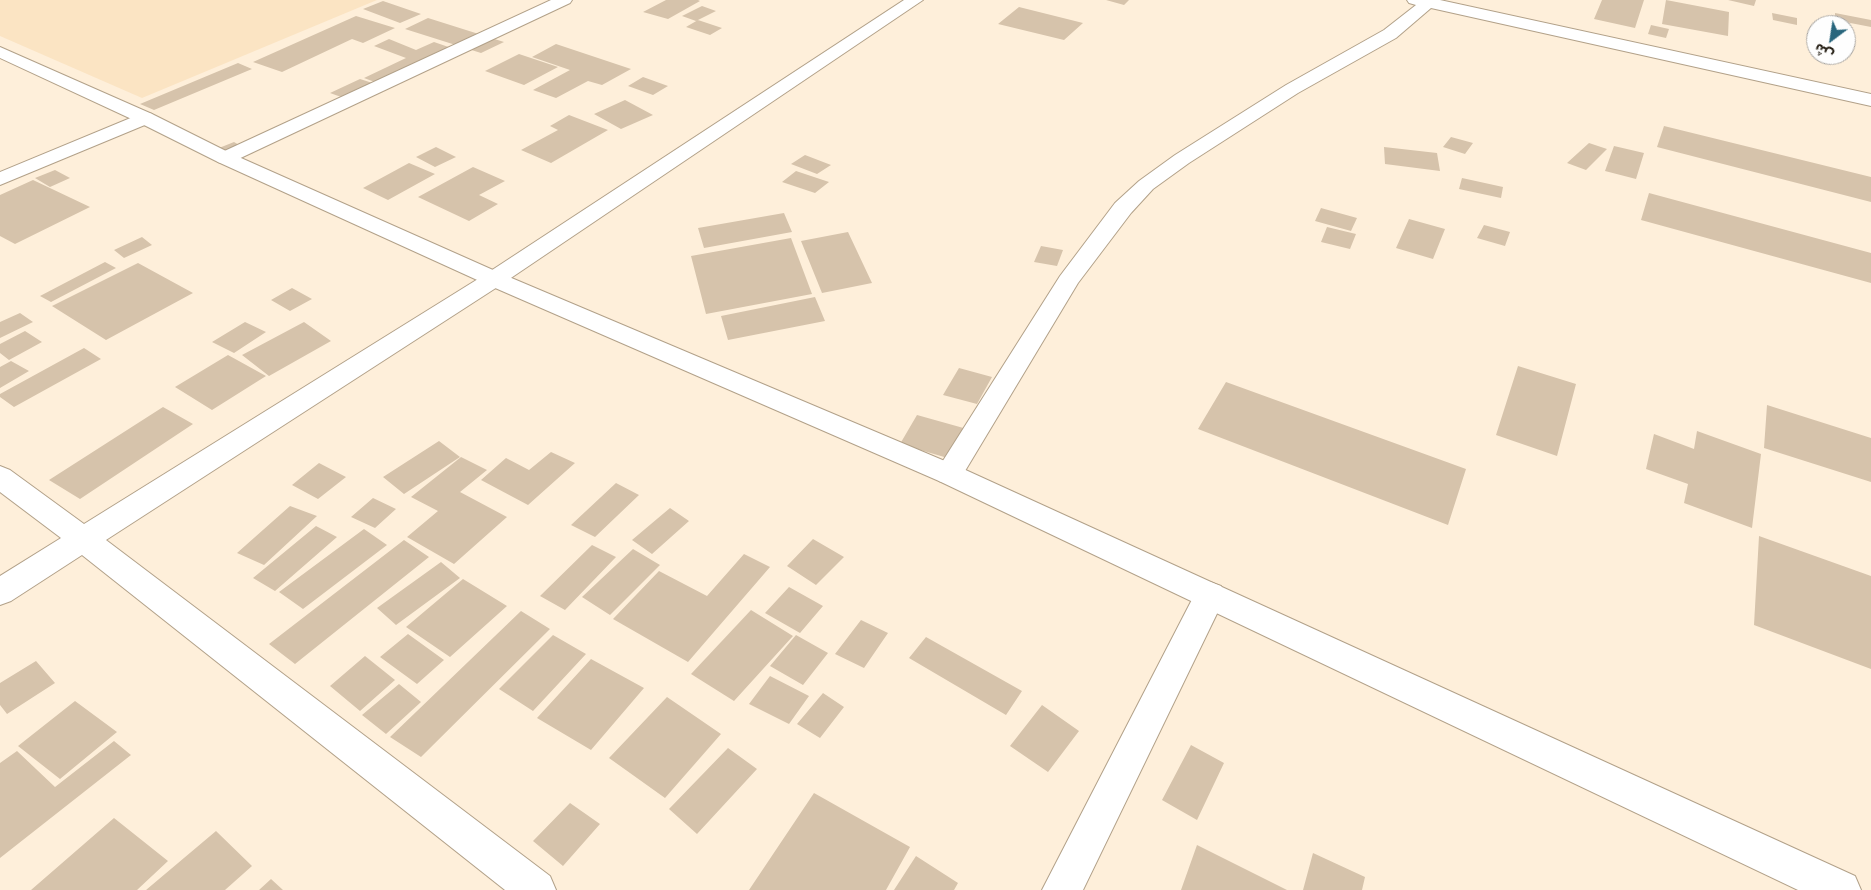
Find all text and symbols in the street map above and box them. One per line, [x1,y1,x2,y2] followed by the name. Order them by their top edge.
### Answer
[1806,15,1856,65] north arrow
[1811,39,1837,65] text: ش

